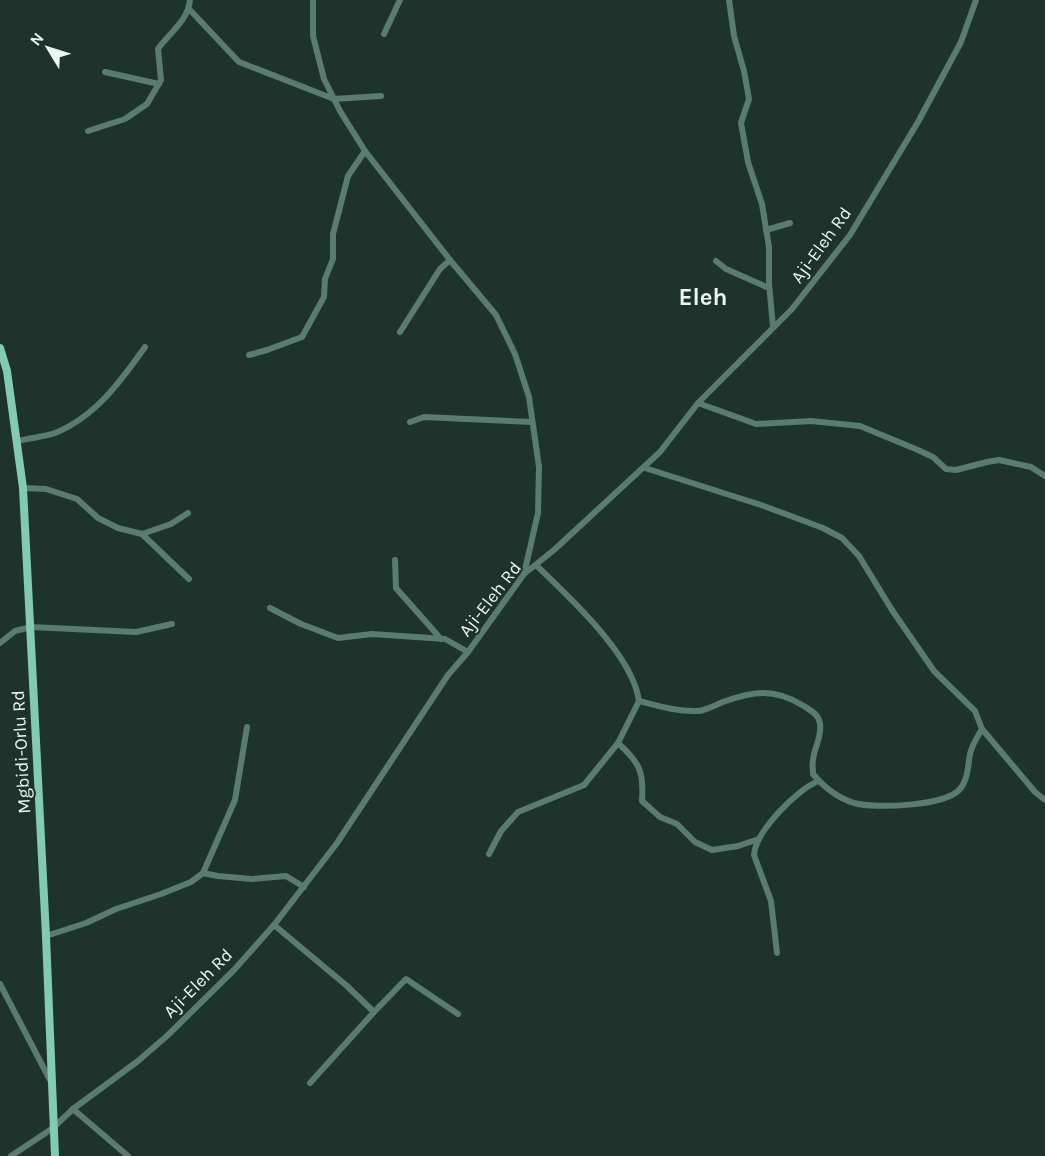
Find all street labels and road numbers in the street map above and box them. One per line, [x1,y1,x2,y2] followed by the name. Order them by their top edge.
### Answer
[786,203,856,287] street label: Aji-Eleh Rd
[454,557,526,641] street label: Aji-Eleh Rd
[7,690,35,814] street label: Mgbidi-Orlu Rd
[159,944,237,1022] street label: Aji-Eleh Rd

